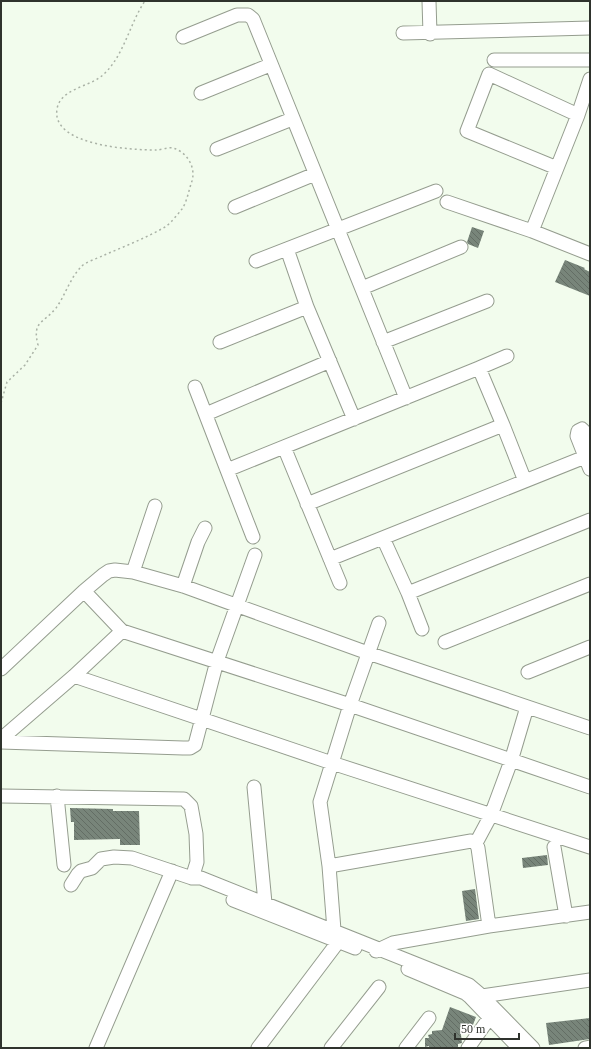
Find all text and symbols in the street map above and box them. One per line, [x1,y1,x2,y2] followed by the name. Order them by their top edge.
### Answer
[455,1015,519,1041] scale bar
[461,1022,486,1036] text: 50 m

